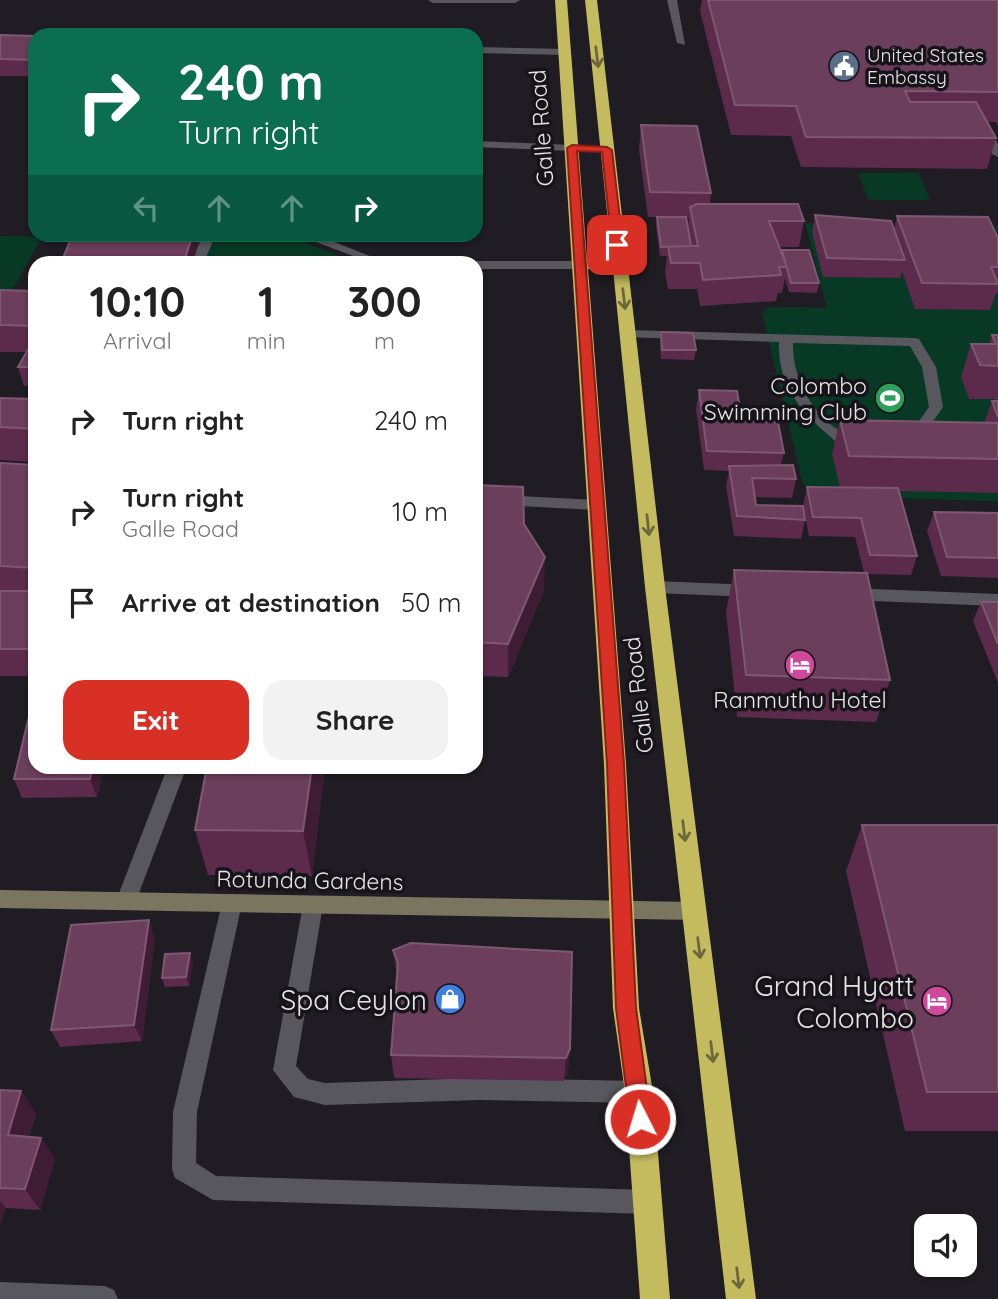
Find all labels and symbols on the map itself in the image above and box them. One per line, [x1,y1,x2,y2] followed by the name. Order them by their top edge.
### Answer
[867,43,984,89] place label: United States Embassy
[591,45,604,68] one-way arrow
[827,49,861,83] public building icon: United States Embassy
[522,69,560,187] street label: Galle Road
[587,215,647,275] pin
[617,287,630,310] one-way arrow
[704,371,867,426] place label: Colombo Swimming Club
[873,381,907,415] sports icon: Colombo Swimming Club
[642,513,655,536] one-way arrow
[616,635,660,755] street label: Galle Road
[783,648,817,682] hotel icon: Ranmuthu Hotel
[713,685,887,714] place label: Ranmuthu Hotel
[678,819,691,841] one-way arrow
[216,864,404,896] street label: Rotunda Gardens
[692,936,705,958] one-way arrow
[754,968,914,1035] place label: Grand Hyatt Colombo
[281,982,427,1017] place label: Spa Ceylon
[433,982,467,1016] shop icon: Spa Ceylon
[920,984,954,1018] hotel icon: Grand Hyatt Colombo
[705,1040,718,1063] one-way arrow
[603,1082,677,1156] position arrow
[732,1266,745,1288] one-way arrow

